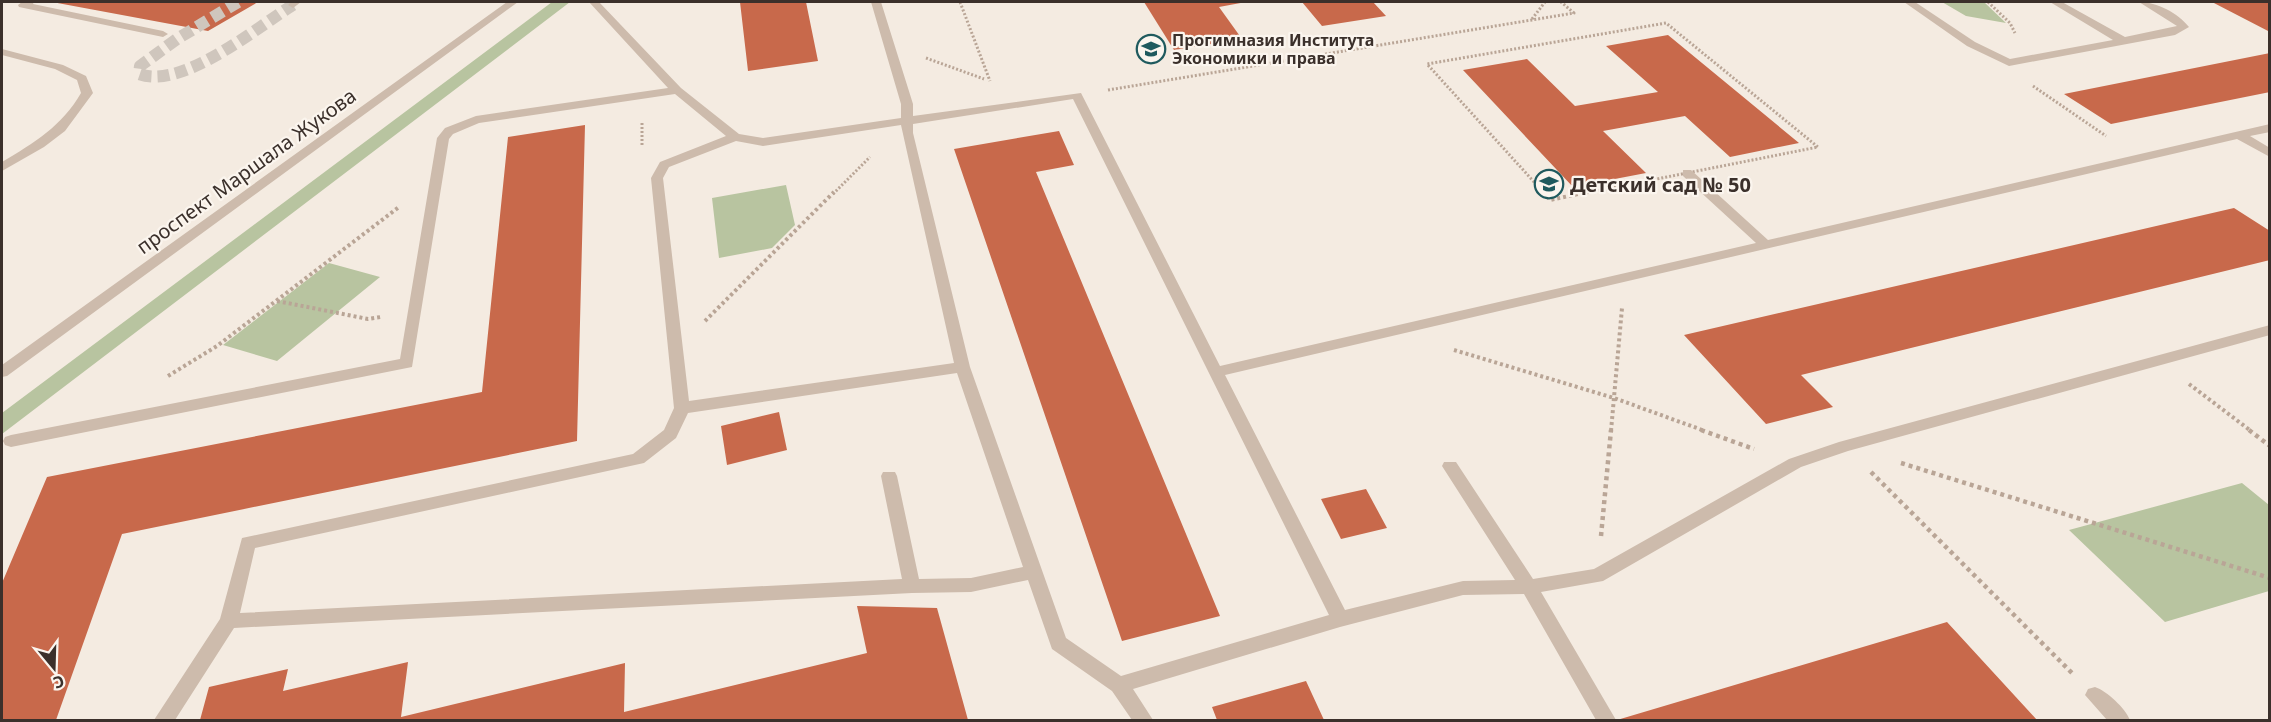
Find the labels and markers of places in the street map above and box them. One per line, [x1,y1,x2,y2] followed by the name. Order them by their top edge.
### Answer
[1172,29,1374,69] place label: Прогимназия Института Экономики и права
[1135,33,1167,65] school or university icon: Прогимназия Института Экономики и права
[1533,168,1565,200] school or university icon: Детский сад № 50
[1570,171,1751,198] place label: Детский сад № 50

